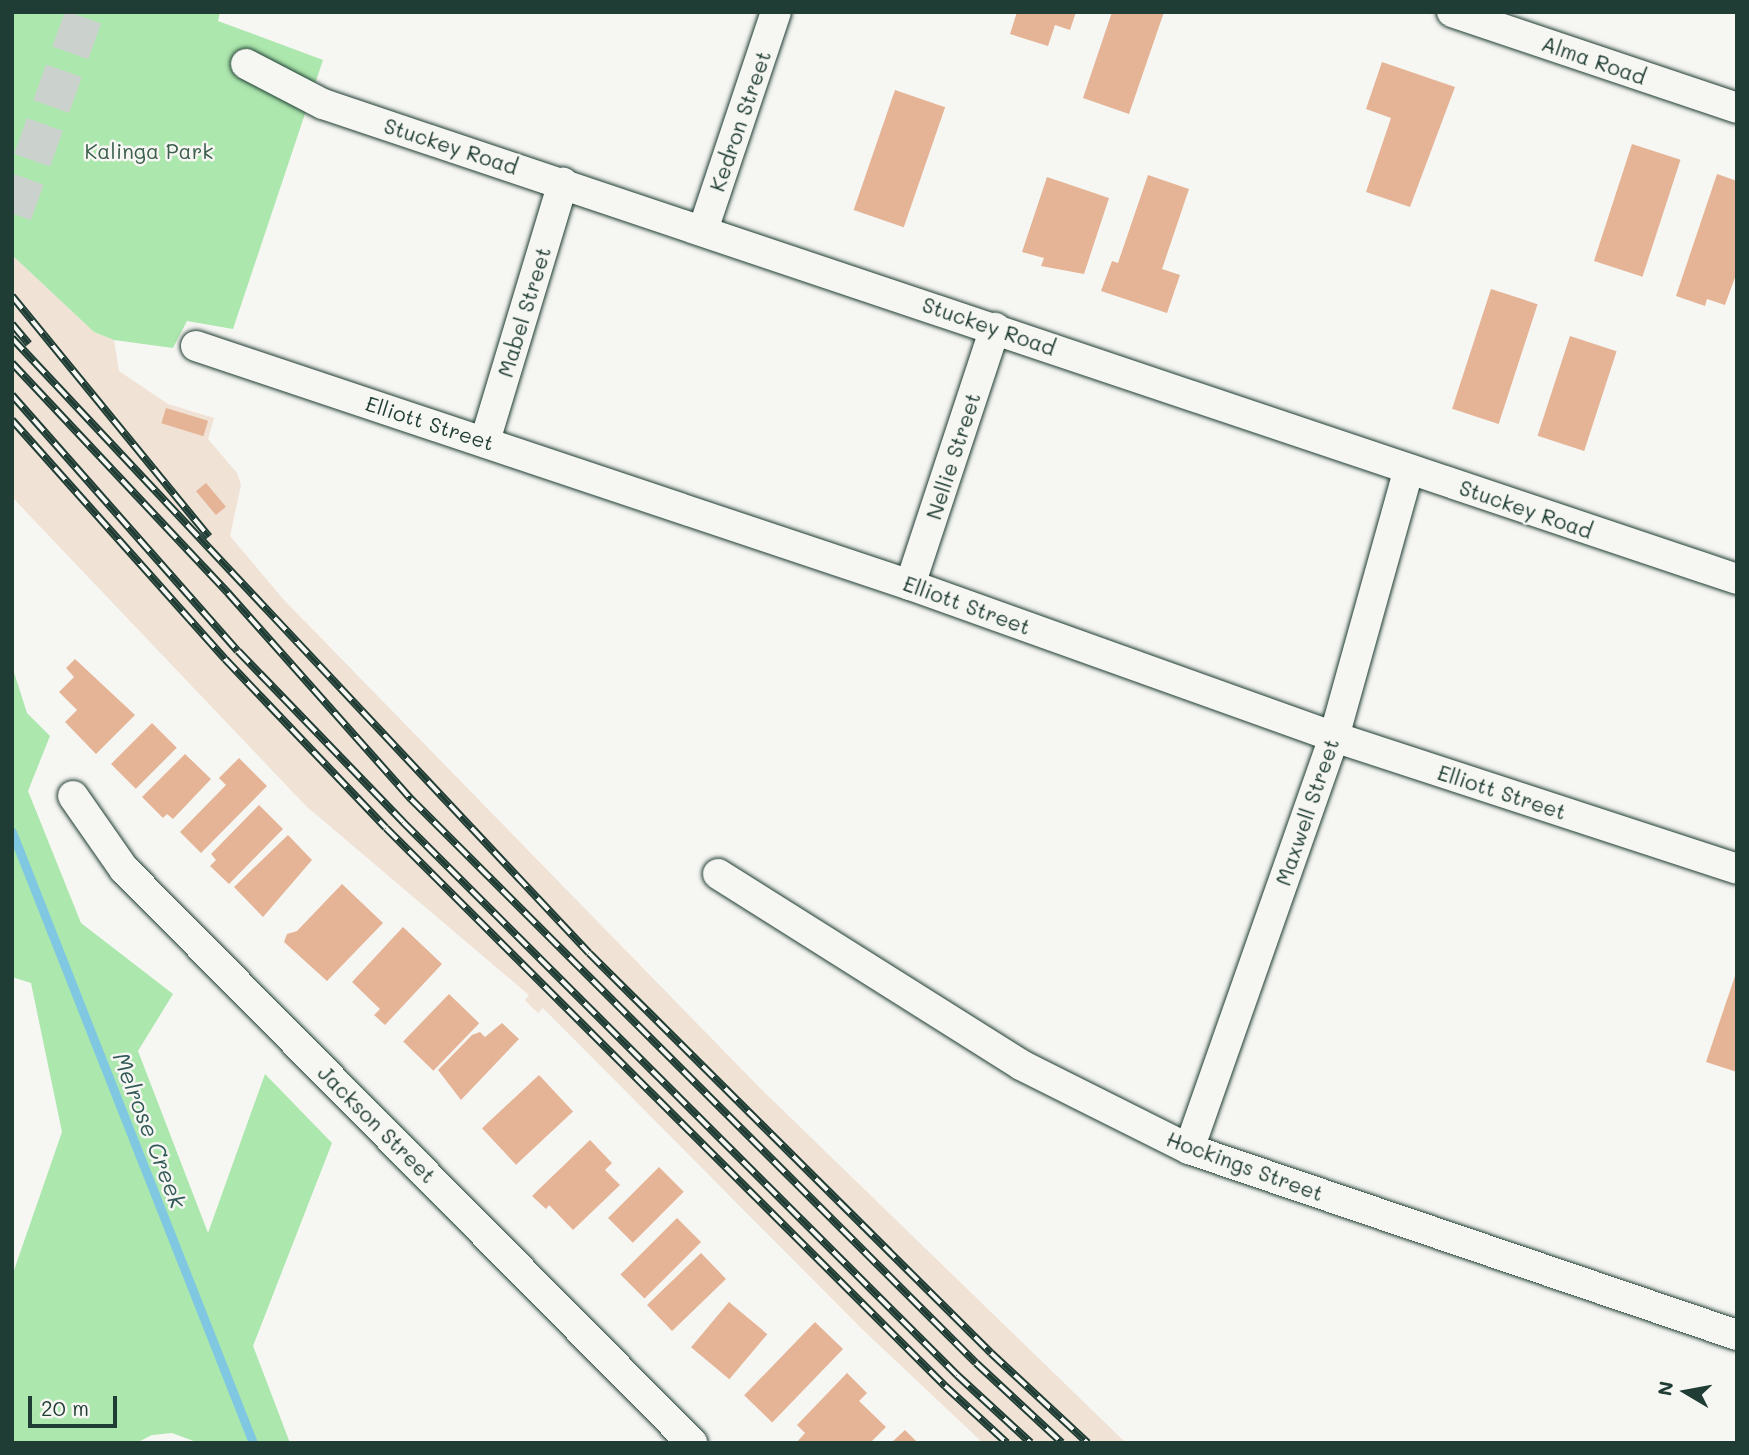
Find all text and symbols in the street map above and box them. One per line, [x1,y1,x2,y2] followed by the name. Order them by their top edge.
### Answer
[1539,30,1649,90] street label: Alma Road
[704,47,776,195] street label: Kedron Street
[381,113,521,179] street label: Stuckey Road
[85,138,213,164] park label: Kalinga Park
[492,244,556,380] street label: Mabel Street
[919,291,1059,361] street label: Stuckey Road
[921,389,985,523] street label: Nellie Street
[363,390,497,456] street label: Elliott Street
[1456,474,1596,544] street label: Stuckey Road
[900,570,1034,640] street label: Elliott Street
[1270,735,1344,889] street label: Maxwell Street
[1435,759,1569,825] street label: Elliott Street
[108,1048,192,1212] water label: Melrose Creek
[313,1060,441,1188] street label: Jackson Street
[1163,1126,1327,1206] street label: Hockings Street
[1651,1357,1721,1427] north arrow
[1651,1379,1678,1398] text: N
[32,1382,121,1426] scale bar
[41,1394,89,1421] text: 20 m

